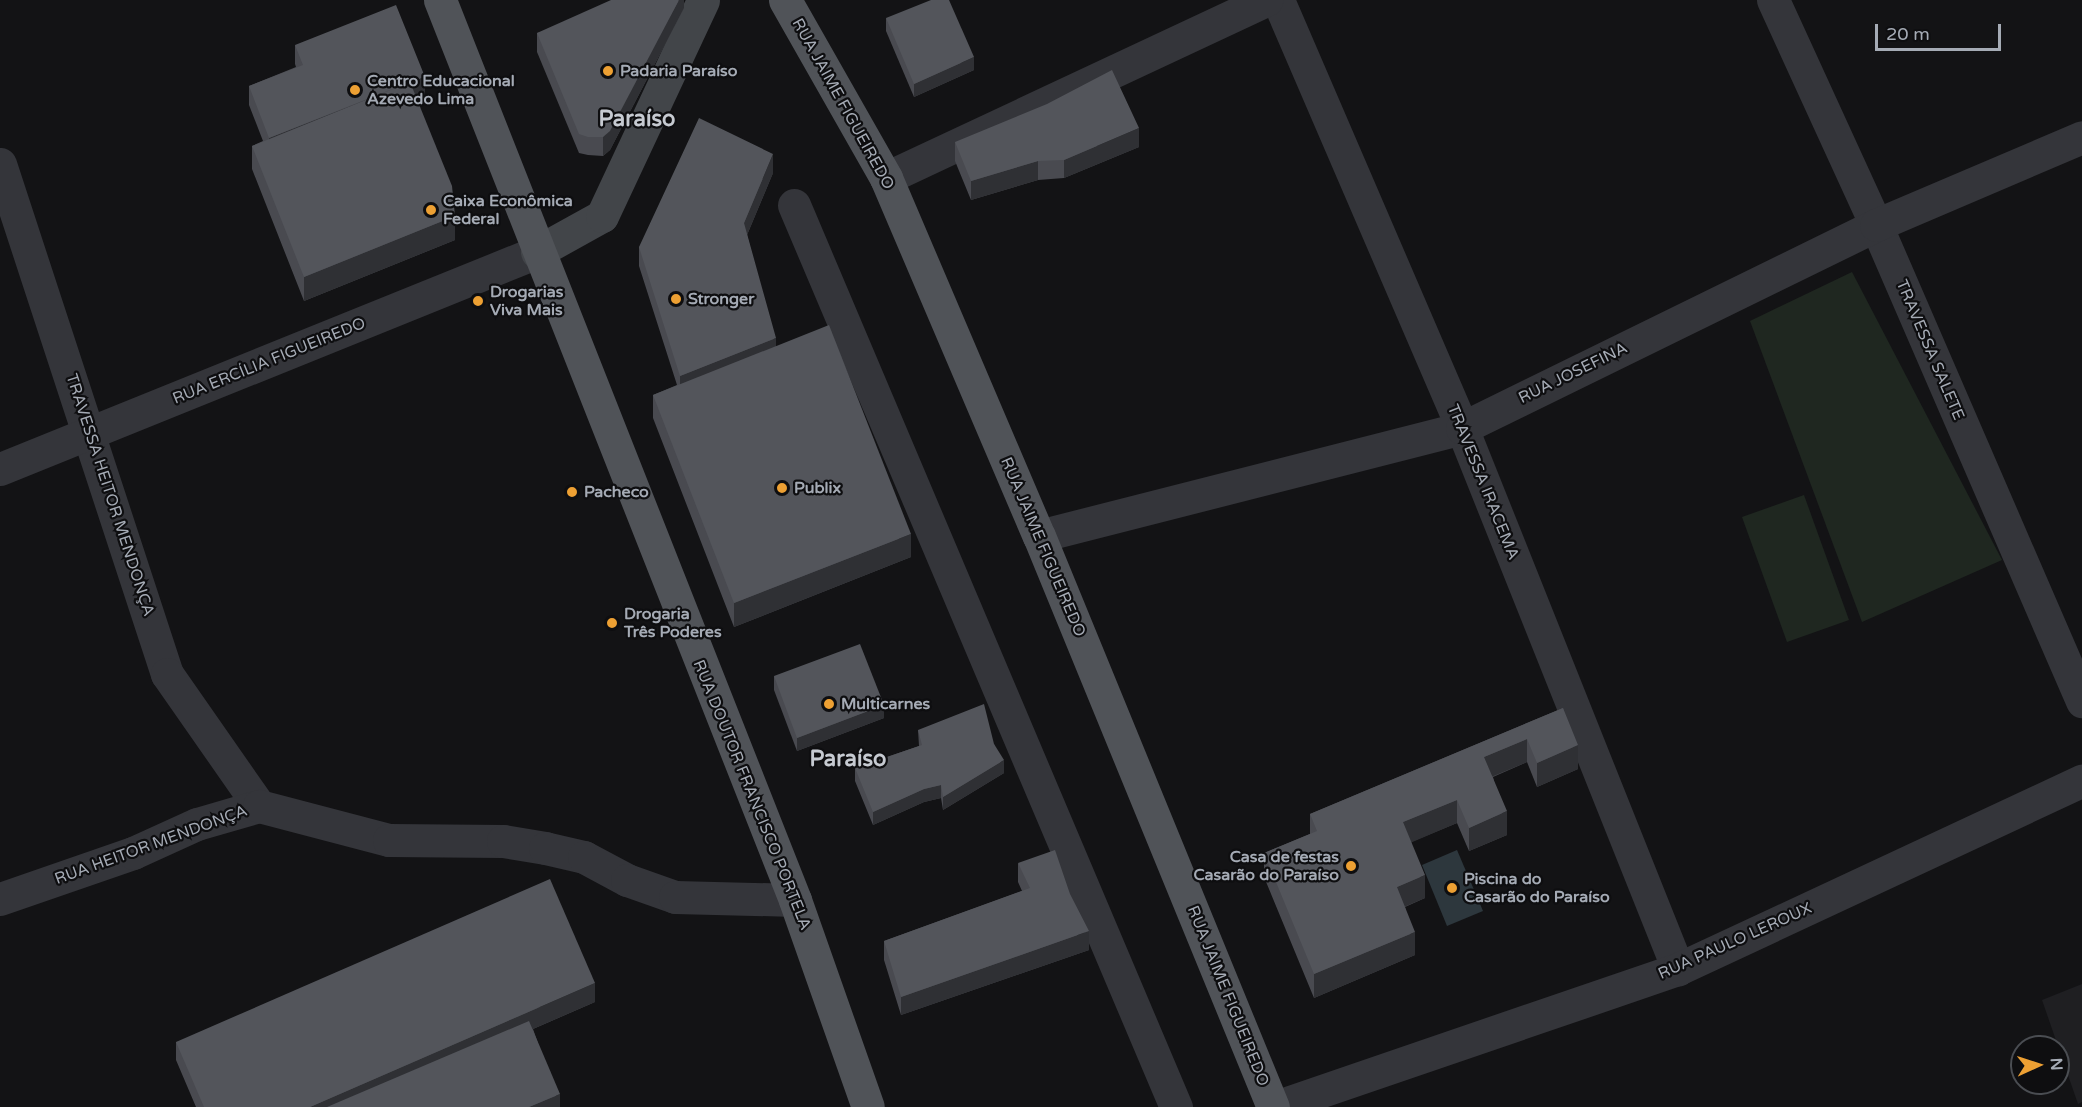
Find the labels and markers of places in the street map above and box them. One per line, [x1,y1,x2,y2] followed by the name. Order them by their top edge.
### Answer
[620,61,738,81] place label: Padaria Paraíso
[601,64,615,78] marker: Padaria Paraíso
[367,71,515,109] place label: Centro Educacional Azevedo Lima
[348,83,362,97] marker: Centro Educacional Azevedo Lima
[443,191,573,229] place label: Caixa Econômica Federal
[424,203,438,217] marker: Caixa Econômica Federal
[490,282,563,320] place label: Drogarias Viva Mais
[688,289,754,309] place label: Stronger
[669,292,683,306] marker: Stronger
[471,294,485,308] marker: Drogarias Viva Mais
[794,478,841,498] place label: Publix
[775,481,789,495] marker: Publix
[584,482,649,502] place label: Pacheco
[565,485,579,499] marker: Pacheco
[624,604,722,642] place label: Drogaria Três Poderes
[605,616,619,630] marker: Drogaria Três Poderes
[841,694,930,714] place label: Multicarnes
[822,697,836,711] marker: Multicarnes
[1193,847,1339,885] place label: Casa de festas Casarão do Paraíso
[1344,859,1358,873] marker: Casa de festas Casarão do Paraíso
[1464,869,1610,907] place label: Piscina do Casarão do Paraíso
[1445,881,1459,895] marker: Piscina do Casarão do Paraíso

